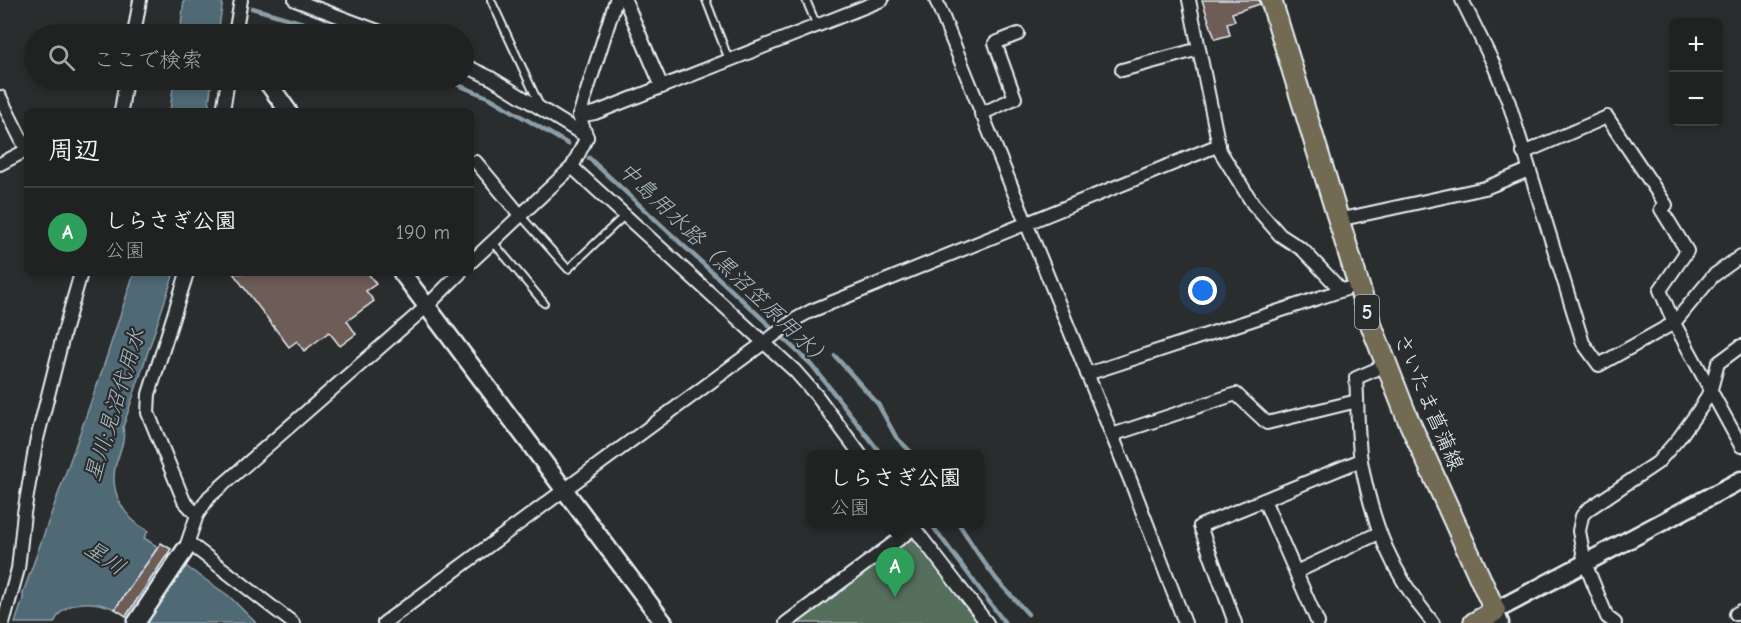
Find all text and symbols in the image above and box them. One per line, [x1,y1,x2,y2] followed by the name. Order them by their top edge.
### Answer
[1669,18,1723,126] map controls
[1669,18,1723,72] button: +
[24,24,474,90] search box
[45,41,78,74] icon: search
[93,47,203,73] text: ここで検索
[1669,72,1723,126] button: −
[48,136,100,166] text: 周辺
[613,156,837,374] water label: 中島用水路（黒沼笠原用水）
[105,208,237,234] text: しらさぎ公園
[62,221,73,244] text: A
[396,221,450,244] text: 190 m
[105,239,145,262] text: 公園
[1188,276,1217,305] your location
[1355,295,1379,329] road number: 5
[79,325,151,485] water label: 星川;見沼代用水
[1389,330,1469,474] street label: さいたま菖蒲線
[807,450,984,528] popup
[830,465,961,491] text: しらさぎ公園
[830,496,870,519] text: 公園
[79,535,131,581] water label: 星川
[876,548,914,597] pin: A

